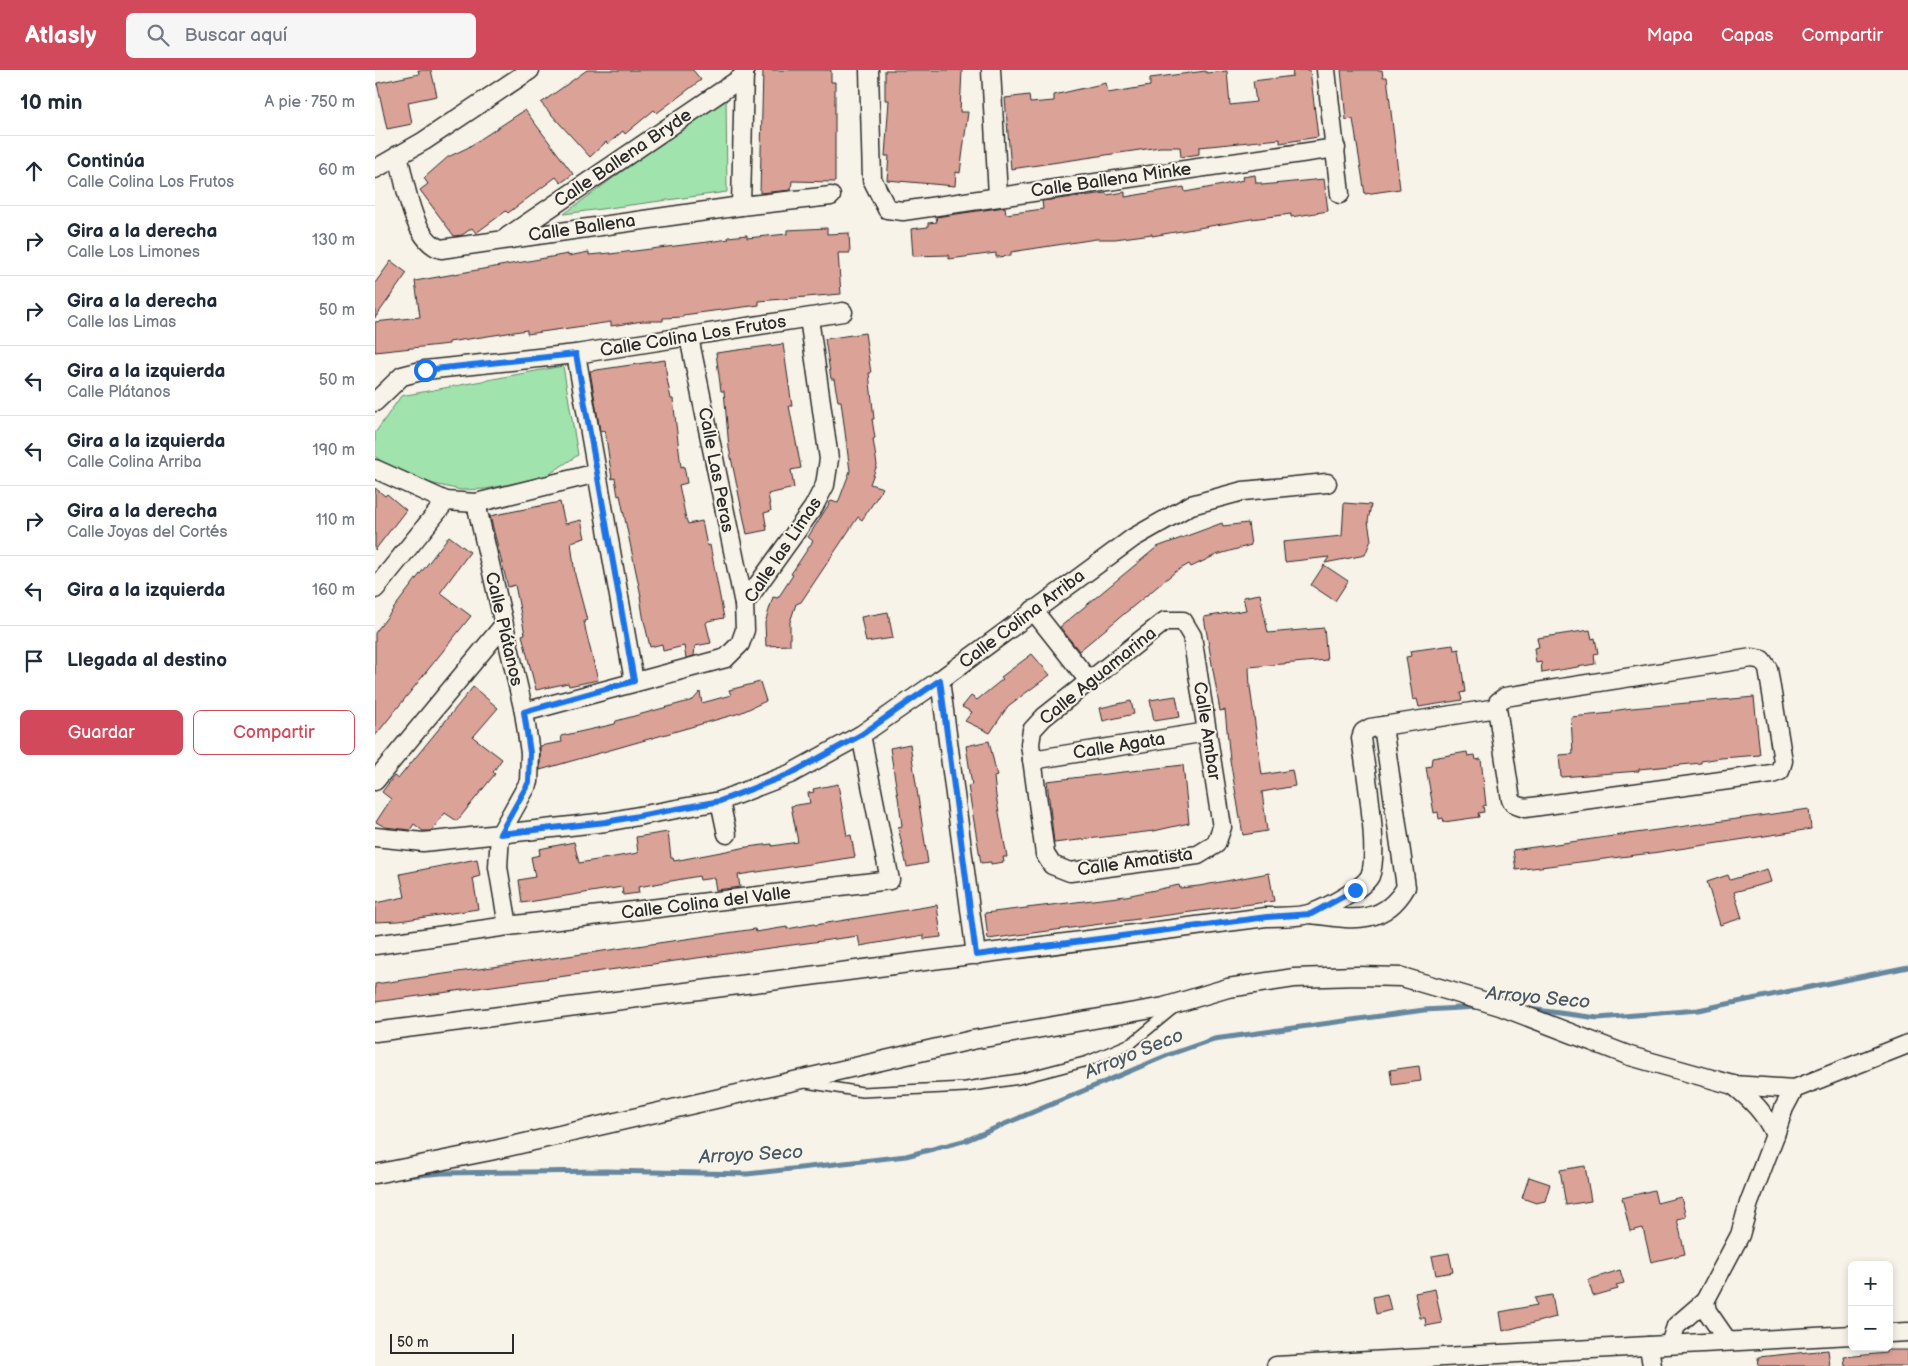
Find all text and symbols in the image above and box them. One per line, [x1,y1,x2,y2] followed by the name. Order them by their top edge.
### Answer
[126,13,476,58] search box
[25,21,96,50] text: Atlasly
[144,21,172,49] icon: search
[184,24,287,47] text: Buscar aquí
[1647,25,1693,46] text: Mapa
[1721,25,1774,46] text: Capas
[1802,25,1883,46] text: Compartir
[20,90,82,115] text: 10 min
[264,93,355,112] text: A pie · 750 m
[550,104,696,212] street label: Calle Ballena Bryde
[67,150,145,173] text: Continúa
[20,157,48,185] icon: ahead
[1029,158,1193,202] street label: Calle Ballena Minke
[318,161,355,180] text: 60 m
[67,173,234,192] text: Calle Colina Los Frutos
[527,210,637,246] street label: Calle Ballena
[67,220,217,243] text: Gira a la derecha
[20,227,48,255] icon: right
[312,231,355,250] text: 130 m
[67,243,200,262] text: Calle Los Limones
[67,290,217,313] text: Gira a la derecha
[20,297,48,325] icon: right
[319,301,355,320] text: 50 m
[598,311,788,361] street label: Calle Colina Los Frutos
[67,313,176,332] text: Calle las Limas
[414,359,437,382] route start
[67,360,225,383] text: Gira a la izquierda
[20,367,48,395] icon: left
[319,371,355,390] text: 50 m
[67,383,170,402] text: Calle Plátanos
[694,406,738,534] street label: Calle Las Peras
[67,430,225,453] text: Gira a la izquierda
[20,437,48,465] icon: left
[313,441,355,460] text: 190 m
[67,453,202,472] text: Calle Colina Arriba
[740,493,826,607] street label: Calle las Limas
[67,500,217,523] text: Gira a la derecha
[20,507,48,535] icon: right
[316,511,355,530] text: 110 m
[67,523,227,542] text: Calle Joyas del Cortés
[955,565,1089,673] street label: Calle Colina Arriba
[481,570,527,688] street label: Calle Plátanos
[20,577,48,605] icon: left
[67,579,225,602] text: Gira a la izquierda
[312,581,355,600] text: 160 m
[1036,623,1160,729] street label: Calle Aguamarina
[20,647,48,675] icon: arrive
[67,649,227,672] text: Llegada al destino
[1189,680,1225,782] street label: Calle Ambar
[20,710,183,755] button: Guardar
[193,710,355,755] button: Compartir
[1072,728,1166,764] street label: Calle Agata
[1076,844,1194,880] street label: Calle Amatista
[1344,879,1367,902] route end
[620,882,792,924] street label: Calle Colina del Valle
[1484,982,1591,1014] water label: Arroyo Seco
[1080,1024,1187,1085] water label: Arroyo Seco
[697,1141,804,1169] water label: Arroyo Seco
[1848,1261,1893,1351] map controls
[1848,1261,1893,1306] button: +
[1848,1306,1893,1351] button: −
[390,1331,514,1354] scale bar
[397,1334,429,1351] text: 50 m

